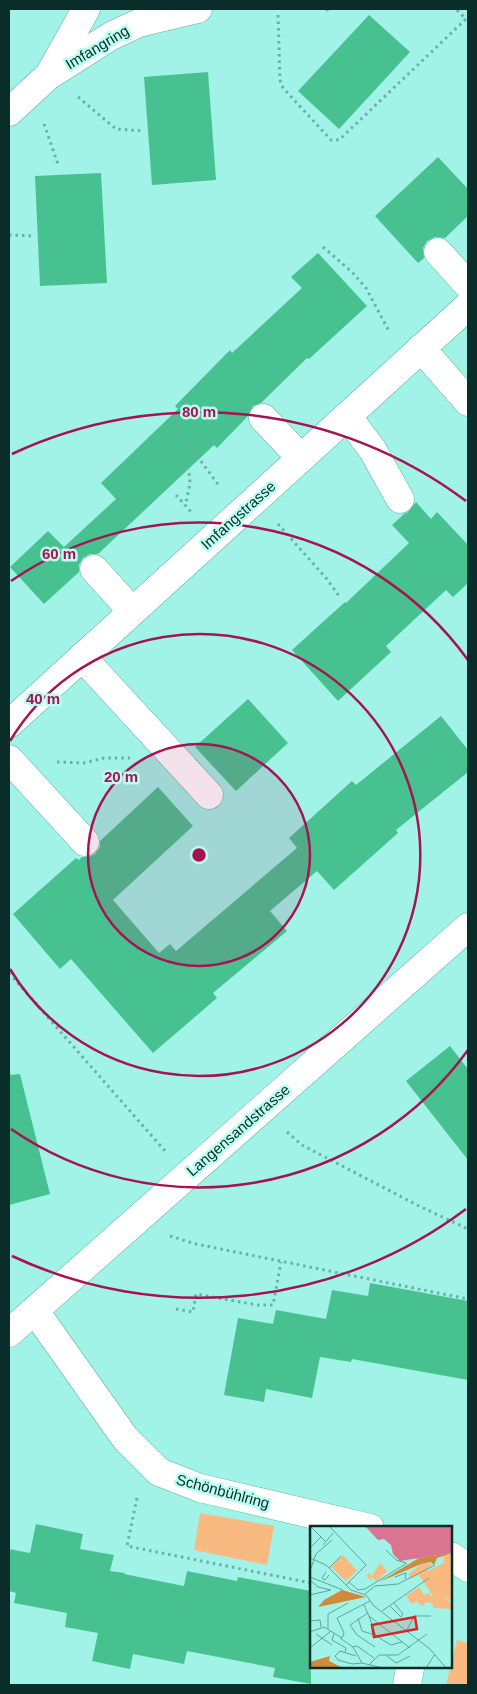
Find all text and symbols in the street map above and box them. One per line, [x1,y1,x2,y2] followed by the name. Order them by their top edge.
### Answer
[62,21,132,73] street label: Imfangring
[182,403,216,420] text: 80 m
[197,477,279,553] street label: Imfangstrasse
[42,545,76,562] text: 60 m
[26,690,60,707] text: 40 m
[104,768,138,785] text: 20 m
[190,846,208,864] centre of rings
[183,1081,293,1179] street label: Langensandstrasse
[174,1470,272,1512] street label: Schönbühlring
[310,1526,452,1669] inset map

